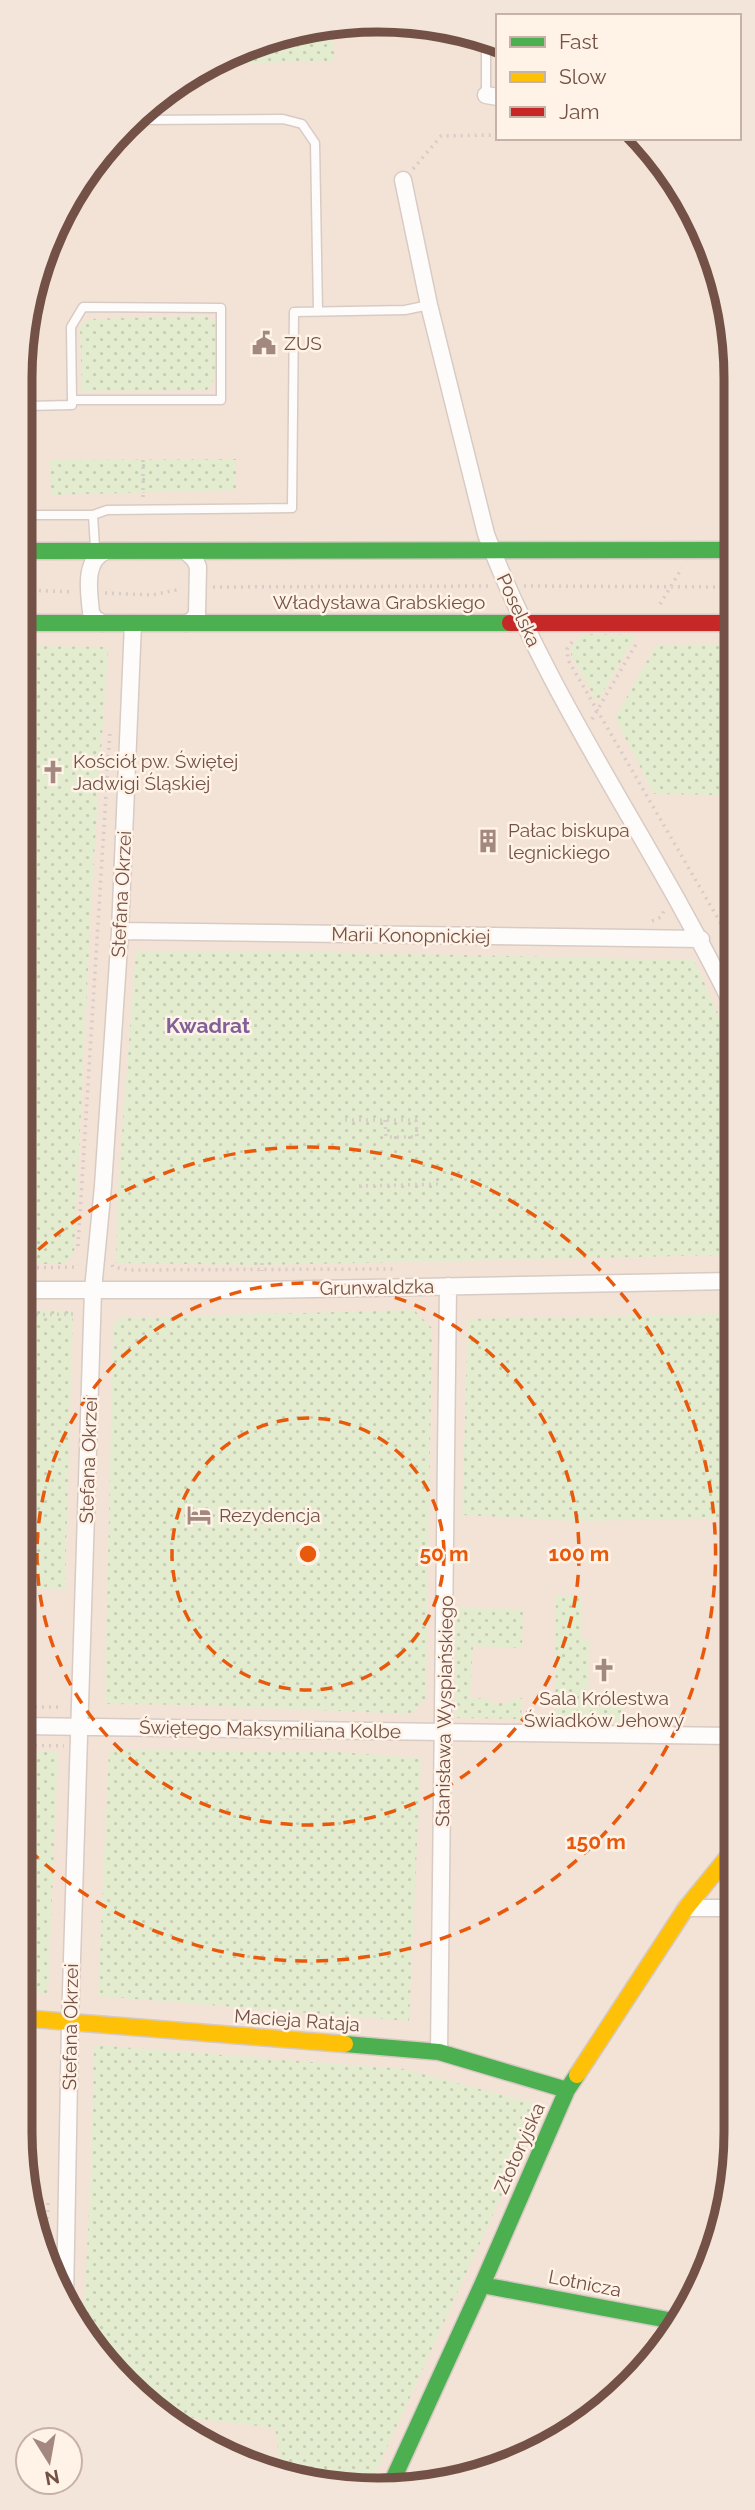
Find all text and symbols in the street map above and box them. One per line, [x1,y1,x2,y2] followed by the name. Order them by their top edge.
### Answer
[496,14,741,140] legend
[559,29,599,54] text: Fast
[559,64,607,89] text: Slow
[559,99,600,124] text: Jam
[250,329,278,357] public building icon: ZUS
[284,332,322,354] place label: ZUS
[493,570,545,650] street label: Poselska
[273,591,485,613] street label: Władysława Grabskiego
[73,750,238,794] place label: Kościół pw. Świętej Jadwigi Śląskiej
[39,758,67,786] church icon: Kościół pw. Świętej Jadwigi Śląskiej
[508,819,630,863] place label: Pałac biskupa legnickiego
[474,827,502,855] building icon: Pałac biskupa legnickiego
[107,830,135,958] street label: Stefana Okrzei
[331,923,491,947] street label: Marii Konopnickiej
[166,1013,250,1038] district label: Kwadrat
[319,1275,435,1299] street label: Grunwaldzka
[75,1396,101,1524] street label: Stefana Okrzei
[185,1501,213,1529] hotel icon: Rezydencja
[219,1504,321,1526] place label: Rezydencja
[419,1541,469,1566] text: 50 m
[549,1541,609,1566] text: 100 m
[296,1542,320,1566] centre of rings
[431,1595,457,1827] street label: Stanisława Wyspiańskiego
[590,1656,618,1684] church icon: Sala Królestwa Świadków Jehowy
[524,1687,684,1731] place label: Sala Królestwa Świadków Jehowy
[139,1716,401,1742] street label: Świętego Maksymiliana Kolbe
[566,1829,626,1854] text: 150 m
[58,1963,82,2091] street label: Stefana Okrzei
[233,2005,361,2035] street label: Macieja Rataja
[489,2099,549,2197] street label: Złotoryjska
[547,2265,623,2301] street label: Lotnicza
[14,2426,84,2496] north arrow
[43,2466,61,2490] text: N

